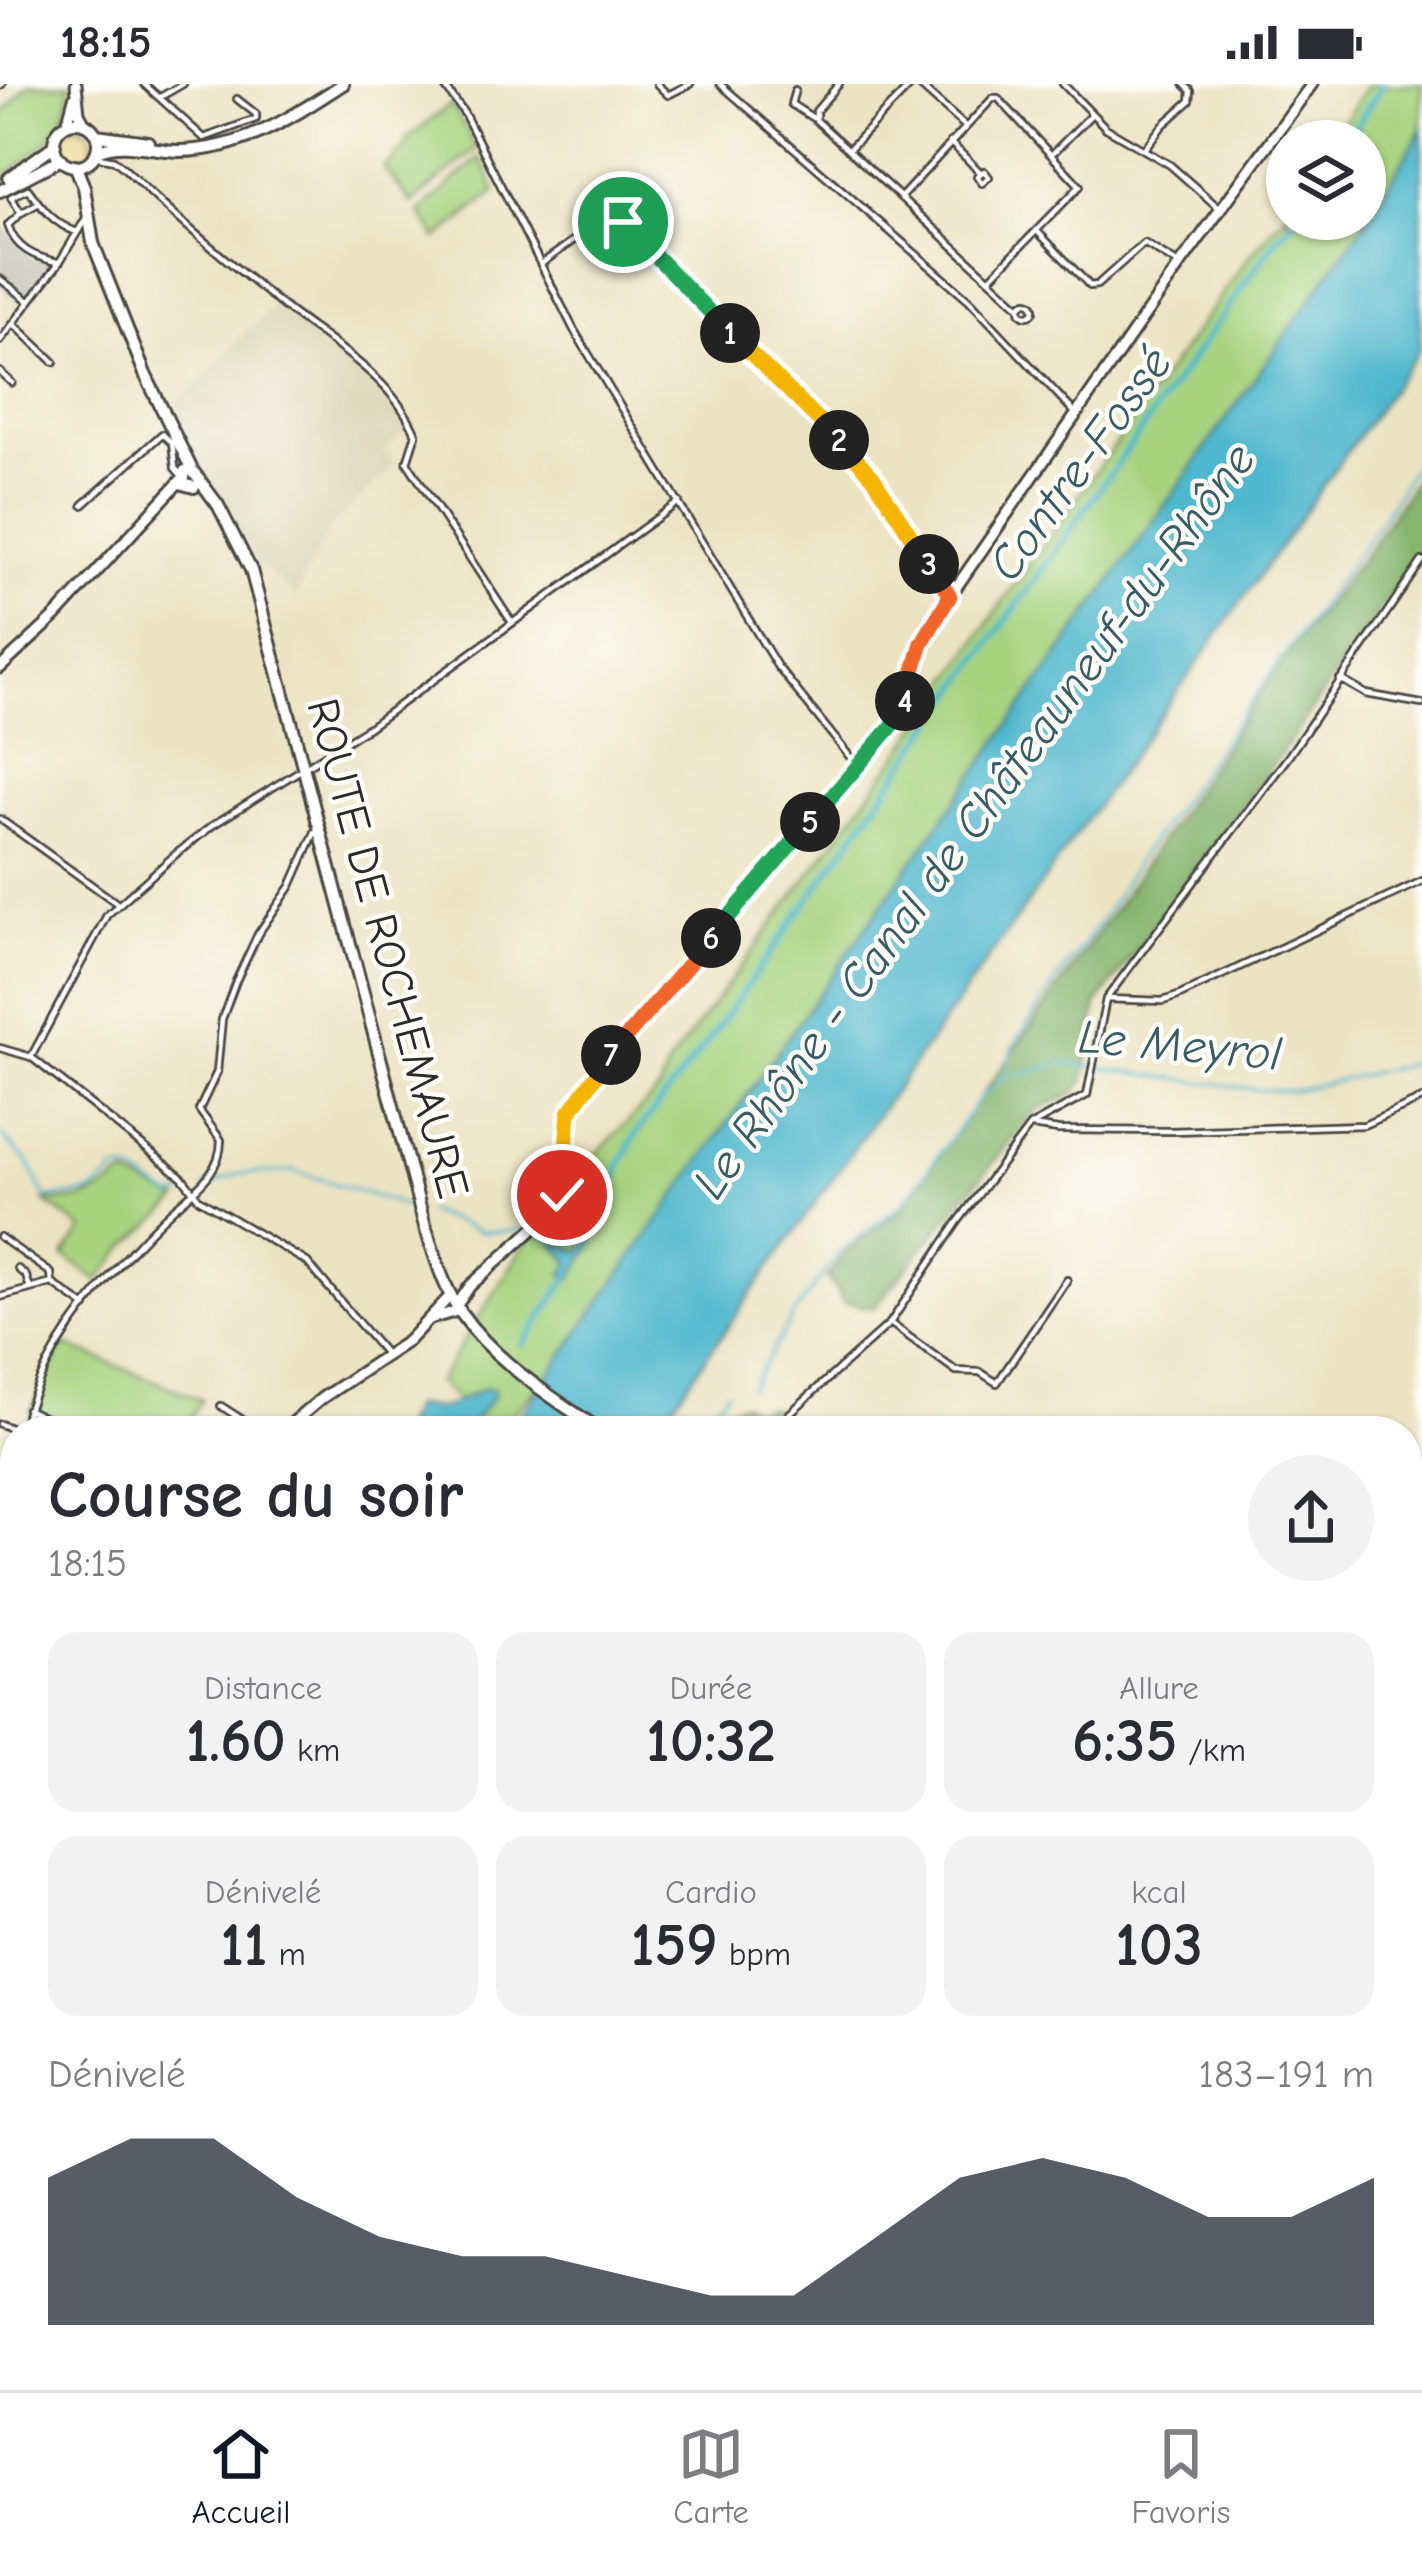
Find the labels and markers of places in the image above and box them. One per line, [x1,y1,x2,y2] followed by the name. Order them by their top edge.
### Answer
[572,171,674,273] pin
[700,303,760,363] pin: 1
[809,410,869,470] pin: 2
[899,534,959,594] pin: 3
[875,671,935,731] pin: 4
[780,792,840,852] pin: 5
[681,908,741,968] pin: 6
[581,1025,641,1085] pin: 7
[511,1144,613,1246] pin

